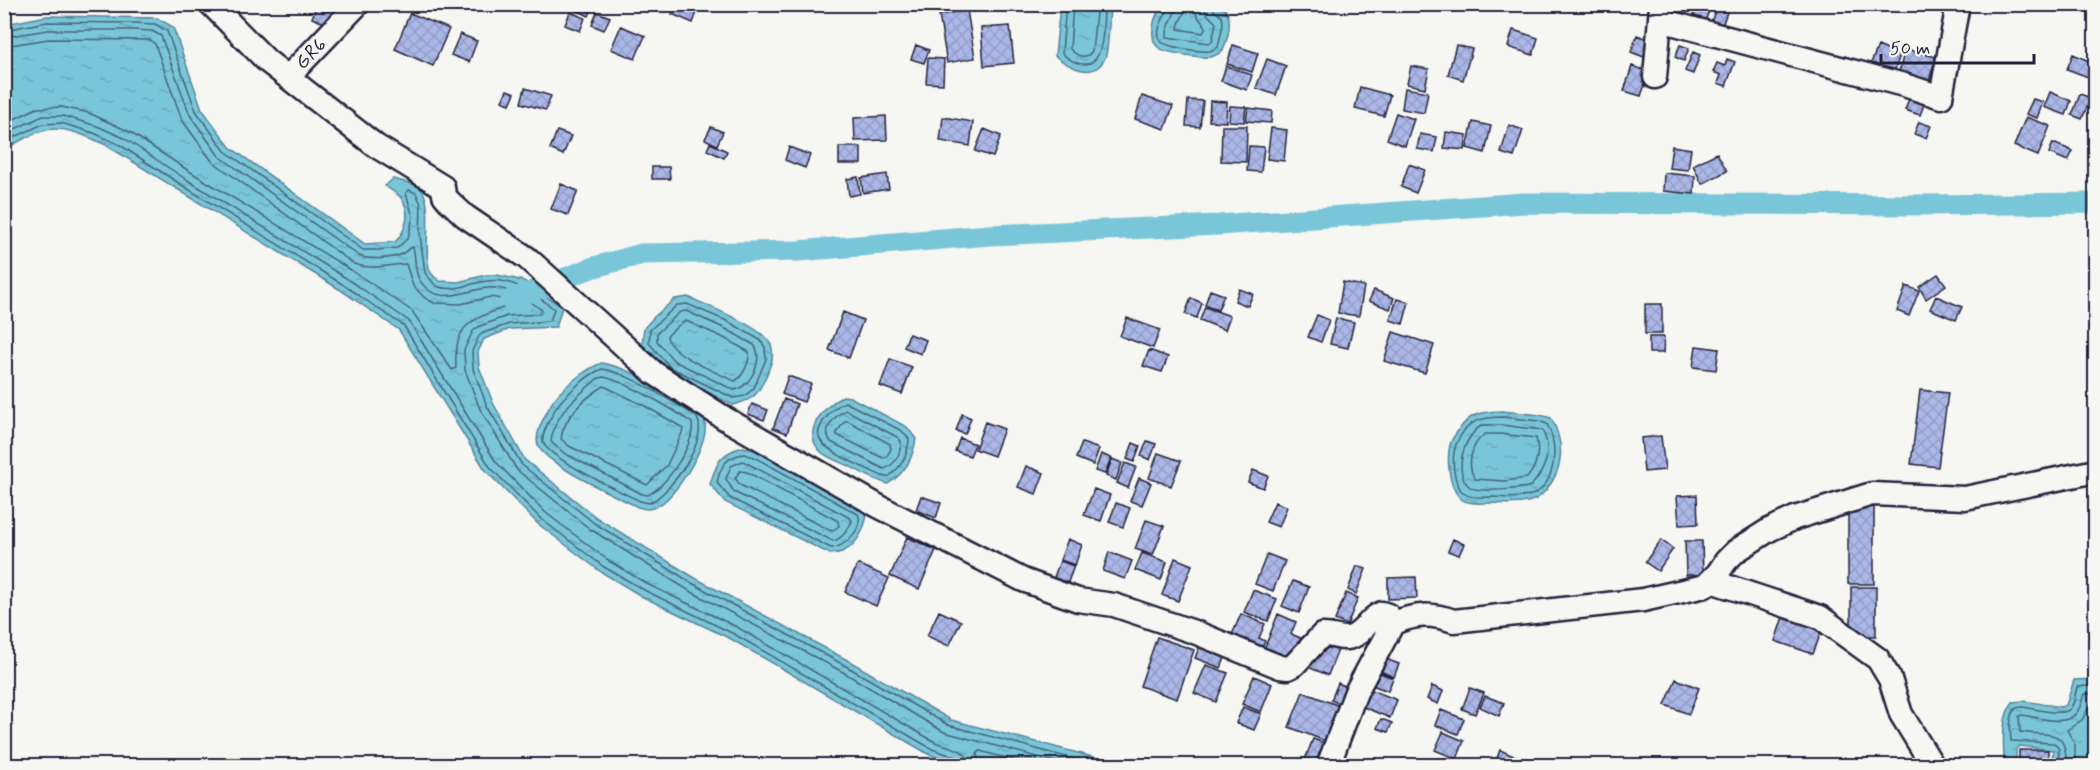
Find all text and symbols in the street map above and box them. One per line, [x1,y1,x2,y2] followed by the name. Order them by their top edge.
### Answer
[1881,27,2034,65] scale bar
[289,32,333,76] street label: GR6
[1890,37,1930,61] text: 50 m

